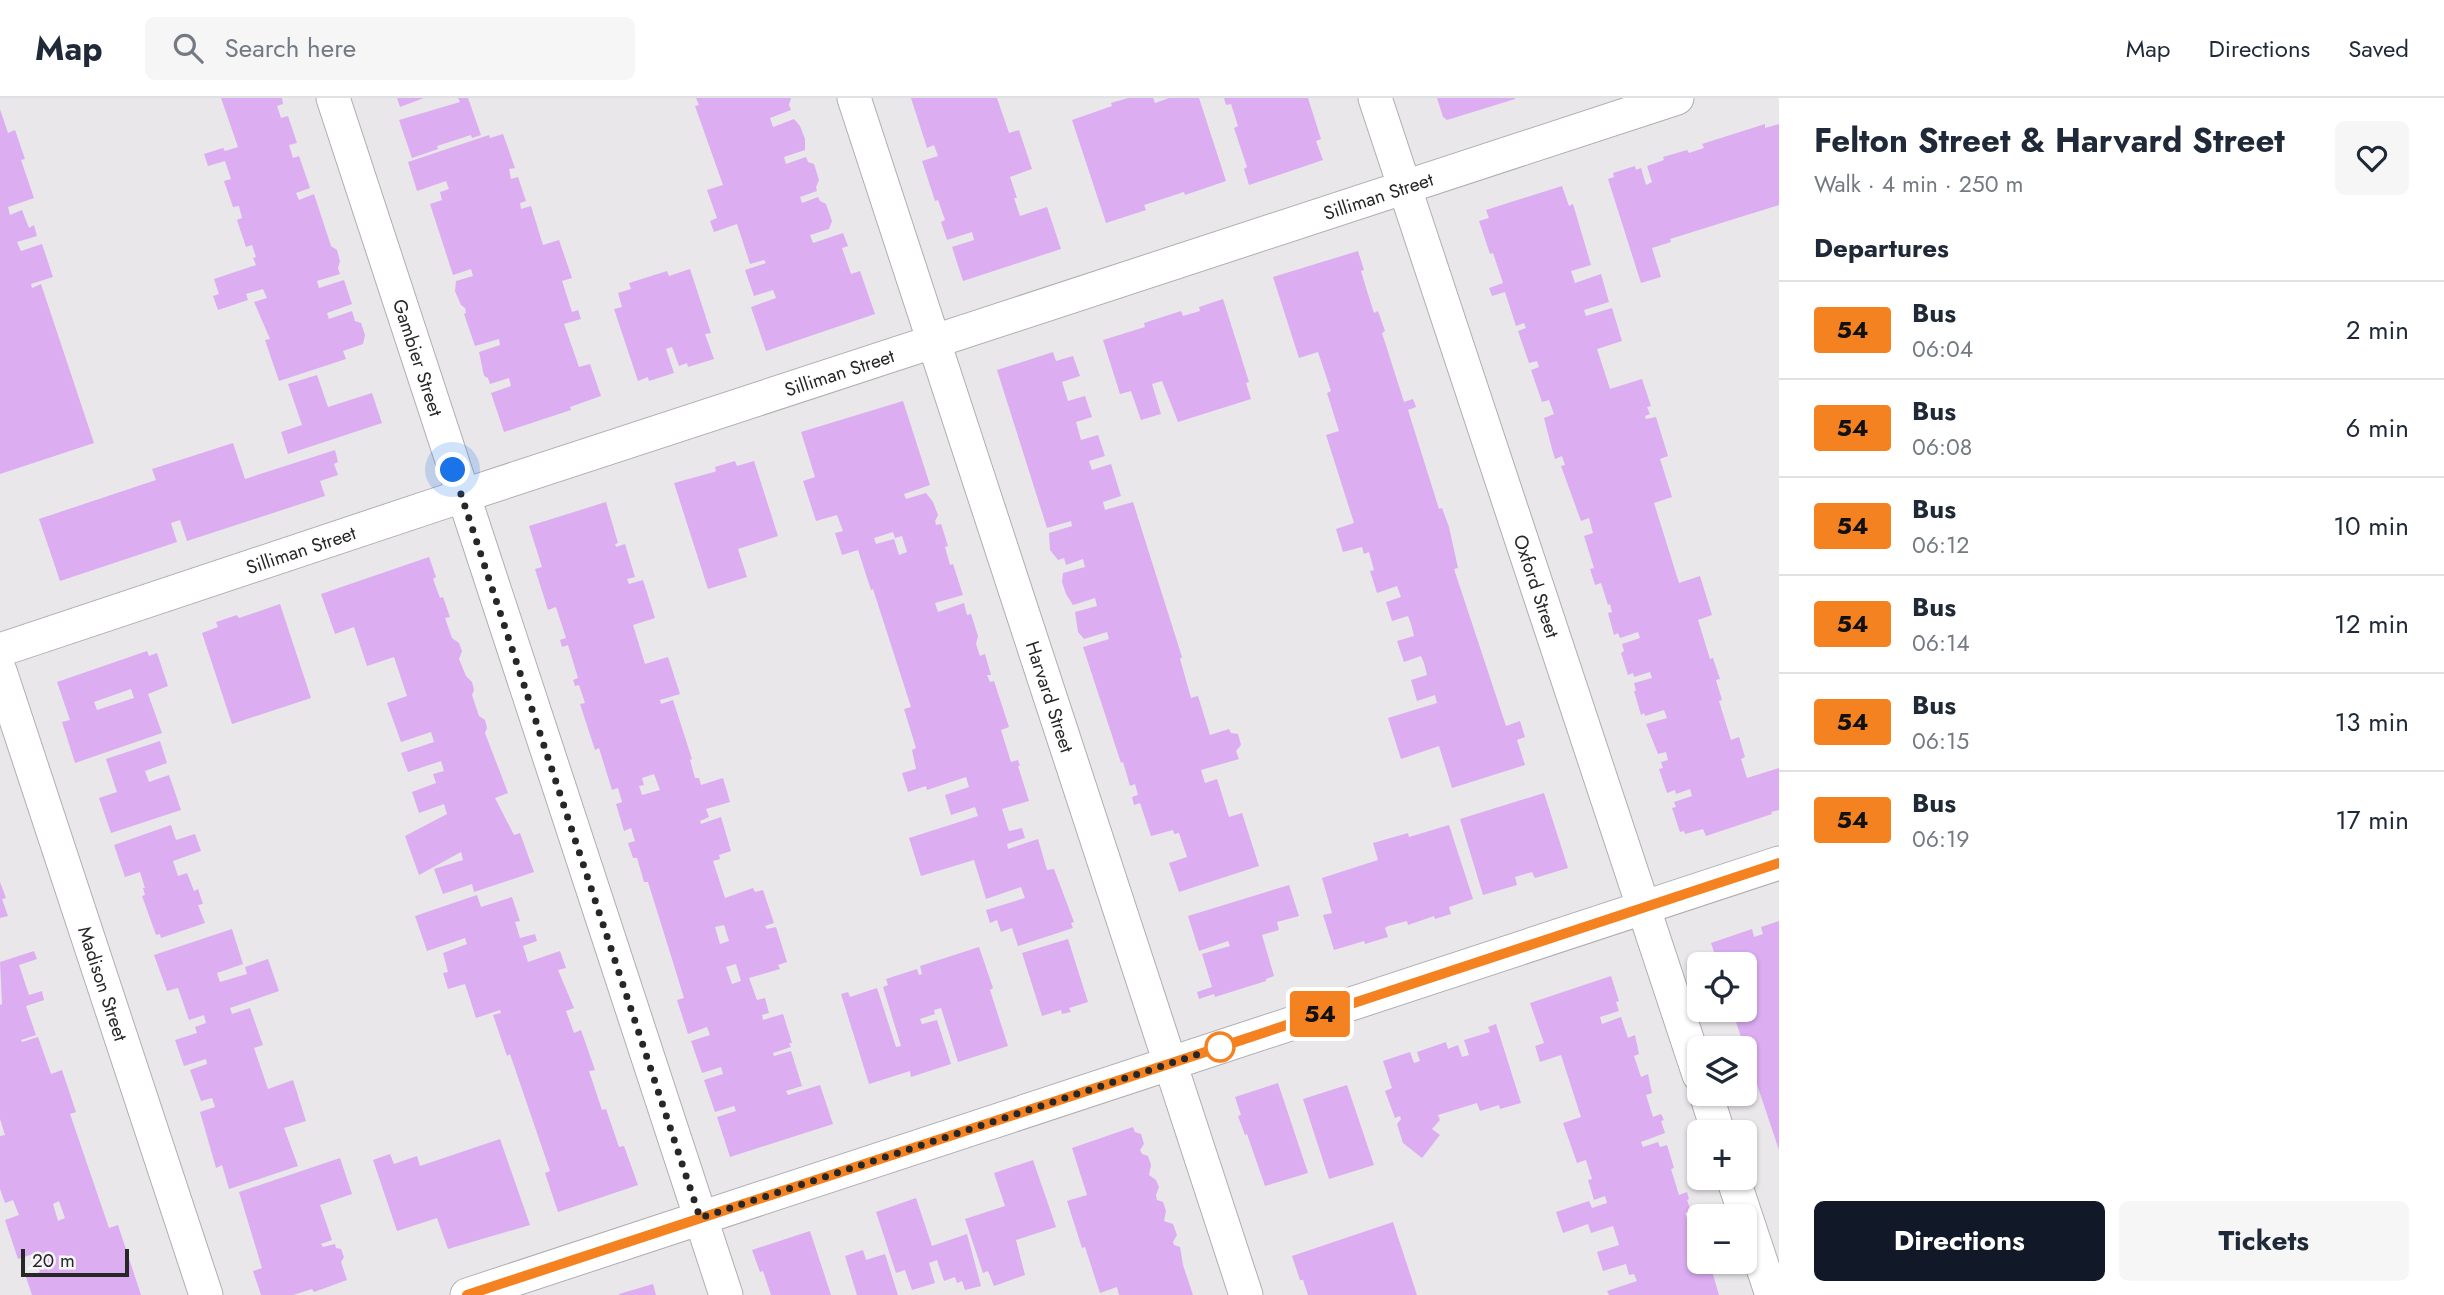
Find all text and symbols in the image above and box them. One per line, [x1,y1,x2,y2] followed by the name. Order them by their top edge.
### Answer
[145,17,635,80] search box
[35,25,103,72] text: Map
[169,29,207,67] icon: search
[225,29,356,67] text: Search here
[2126,31,2171,66] text: Map
[2209,31,2310,66] text: Directions
[2348,31,2409,66] text: Saved
[1814,117,2285,164] text: Felton Street & Harvard Street
[2335,121,2409,195] button: heart
[1320,166,1437,227] street label: Silliman Street
[1814,167,2023,201] text: Walk · 4 min · 250 m
[1814,229,1949,267] text: Departures
[1912,294,1956,332] text: Bus
[386,295,450,420] street label: Gambier Street
[2346,311,2409,349] text: 2 min
[1836,312,1869,347] text: 54
[1912,332,1973,366] text: 06:04
[781,342,898,403] street label: Silliman Street
[1912,392,1956,430] text: Bus
[2346,409,2409,447] text: 6 min
[1836,410,1869,445] text: 54
[1912,430,1972,464] text: 06:08
[435,452,470,487] your location
[1912,490,1956,528] text: Bus
[2333,507,2409,545] text: 10 min
[1836,508,1869,543] text: 54
[242,519,360,581] street label: Silliman Street
[1912,528,1969,562] text: 06:12
[1507,531,1566,642] street label: Oxford Street
[1912,588,1956,626] text: Bus
[2334,605,2409,643] text: 12 min
[1836,606,1869,641] text: 54
[1912,626,1970,660] text: 06:14
[1019,638,1081,757] street label: Harvard Street
[1912,686,1956,724] text: Bus
[2335,703,2409,741] text: 13 min
[1836,704,1869,739] text: 54
[1912,724,1969,758] text: 06:15
[1912,784,1956,822] text: Bus
[2335,801,2409,839] text: 17 min
[1836,802,1869,837] text: 54
[1912,822,1970,856] text: 06:19
[71,923,134,1045] street label: Madison Street
[1687,952,1757,1274] map controls
[1687,952,1757,1022] button: locate
[1288,991,1352,1037] line badge: 54
[1304,996,1336,1031] text: 54
[1205,1032,1235,1062] unlabelled marker
[1687,1036,1757,1106] button: layers
[1687,1120,1757,1190] button: +
[1814,1201,2105,1281] button: Directions
[2119,1201,2409,1281] button: Tickets
[1687,1204,1757,1274] button: −
[21,1246,130,1278] scale bar
[32,1247,75,1274] text: 20 m

